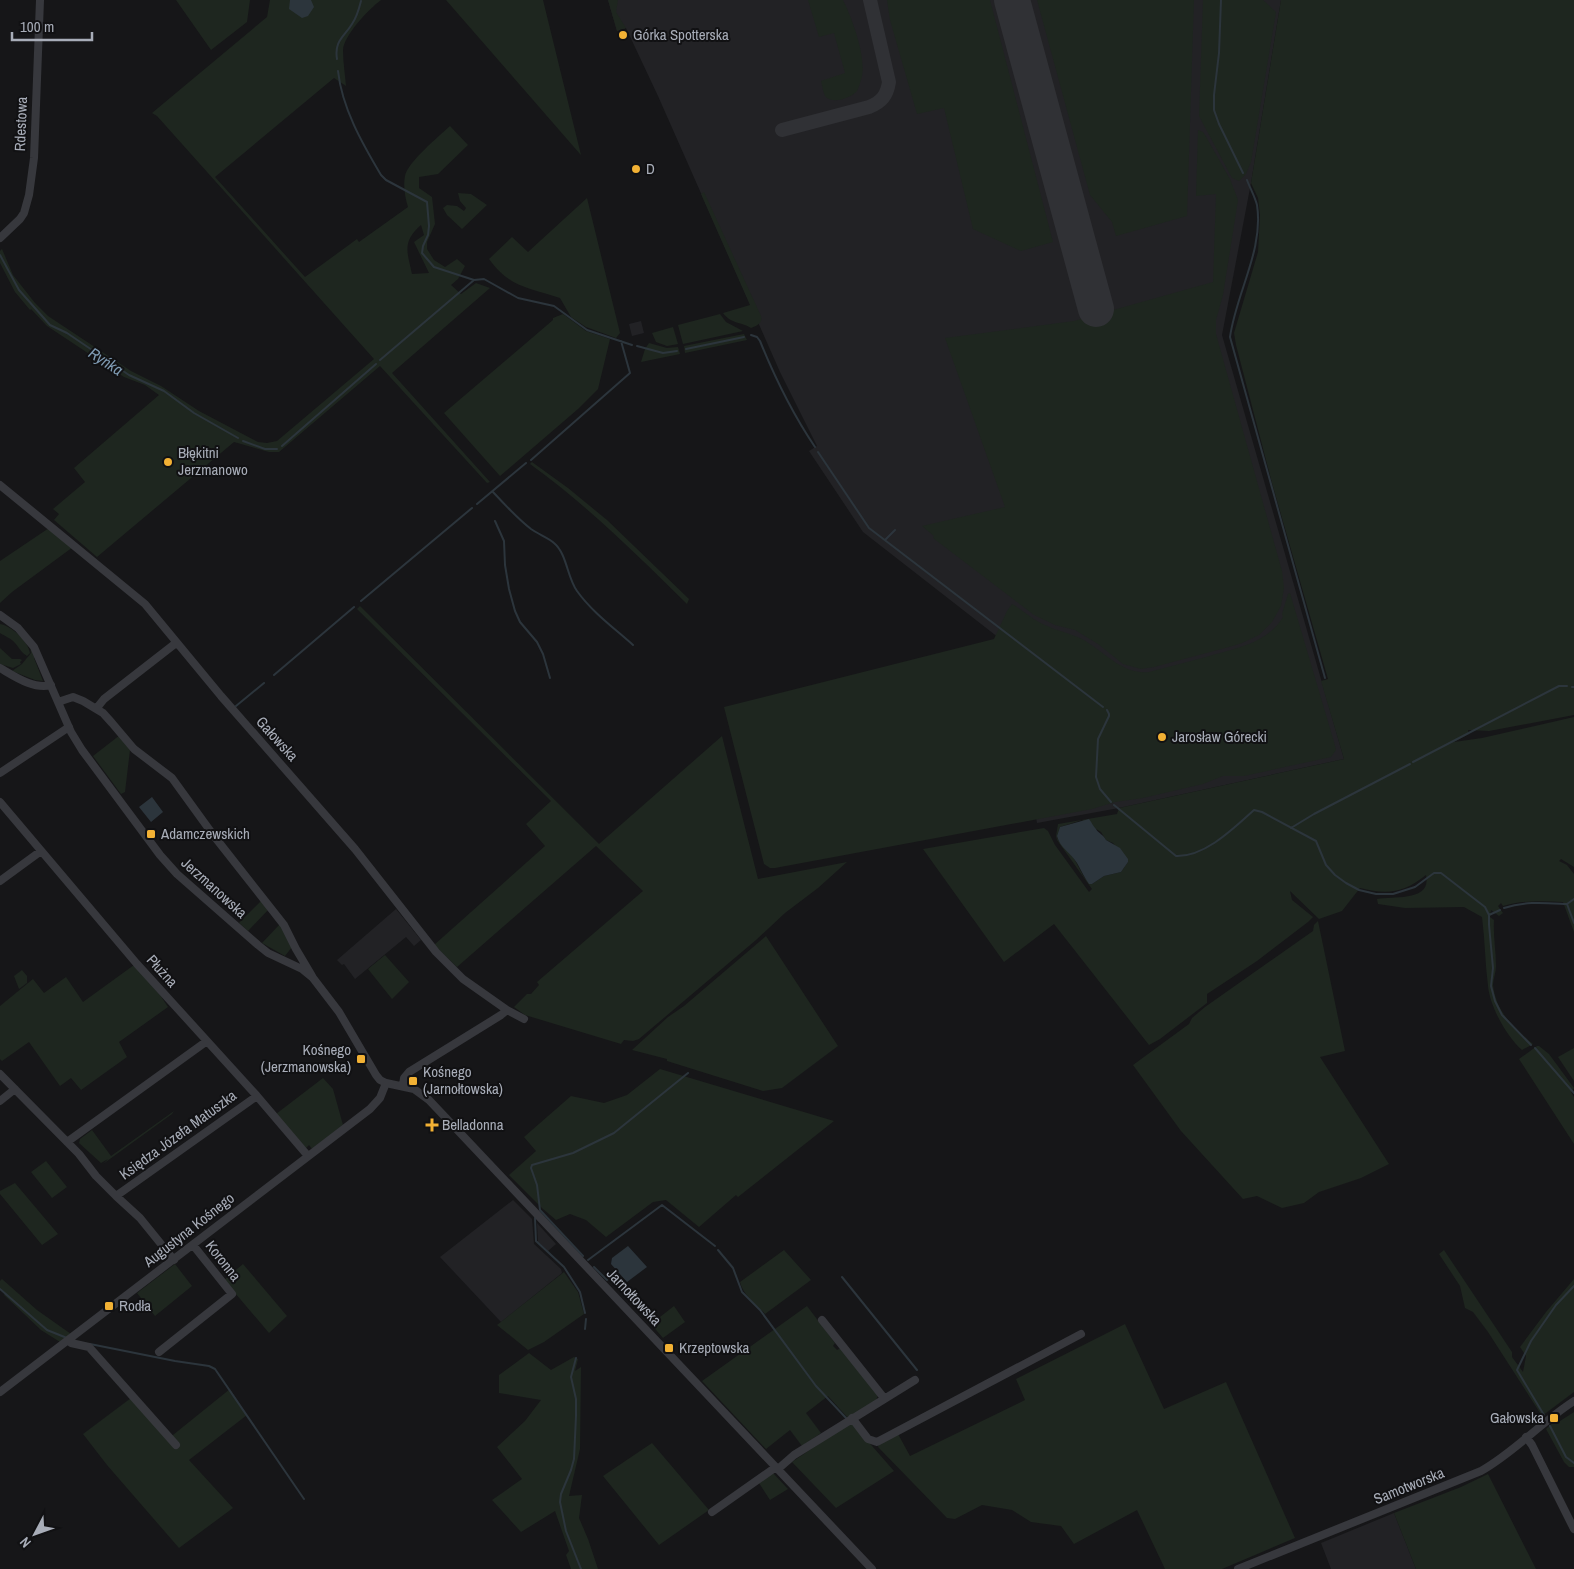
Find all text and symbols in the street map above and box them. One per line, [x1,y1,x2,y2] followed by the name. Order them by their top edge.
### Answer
[12,10,92,42] scale bar
[20,16,54,37] text: 100 m
[633,24,729,45] place label: Górka Spotterska
[617,29,629,41] marker: Górka Spotterska
[9,96,32,152] street label: Rdestowa
[646,158,655,179] place label: D
[630,163,642,175] marker: D
[84,342,128,380] water label: Ryńka
[178,442,248,480] place label: Błękitni Jerzmanowo
[162,456,174,468] marker: Błękitni Jerzmanowo
[251,712,303,766] street label: Gałowska
[1172,726,1267,747] place label: Jarosław Górecki
[1156,731,1168,743] marker: Jarosław Górecki
[160,823,250,844] place label: Adamczewskich
[145,828,157,840] marker: Adamczewskich
[177,852,252,923] street label: Jerzmanowska
[142,950,183,992] street label: Płużna
[261,1039,351,1077] place label: Kośnego (Jerzmanowska)
[355,1053,367,1065] marker: Kośnego (Jerzmanowska)
[423,1061,503,1099] place label: Kośnego (Jarnołtowska)
[407,1075,419,1087] marker: Kośnego (Jarnołtowska)
[115,1085,241,1184] street label: Księdza Józefa Matuszka
[442,1114,504,1135] place label: Belladonna
[426,1119,438,1131] marker: Belladonna
[138,1187,239,1272] street label: Augustyna Kośnego
[201,1236,246,1286] street label: Koronna
[602,1263,667,1330] street label: Jarnołtowska
[119,1295,151,1316] place label: Rodła
[103,1300,115,1312] marker: Rodła
[679,1337,750,1358] place label: Krzeptowska
[663,1342,675,1354] marker: Krzeptowska
[1490,1407,1544,1428] place label: Gałowska
[1548,1412,1560,1424] marker: Gałowska
[1370,1462,1447,1509] street label: Samotworska
[10,1509,60,1559] north arrow
[16,1533,35,1552] text: N

